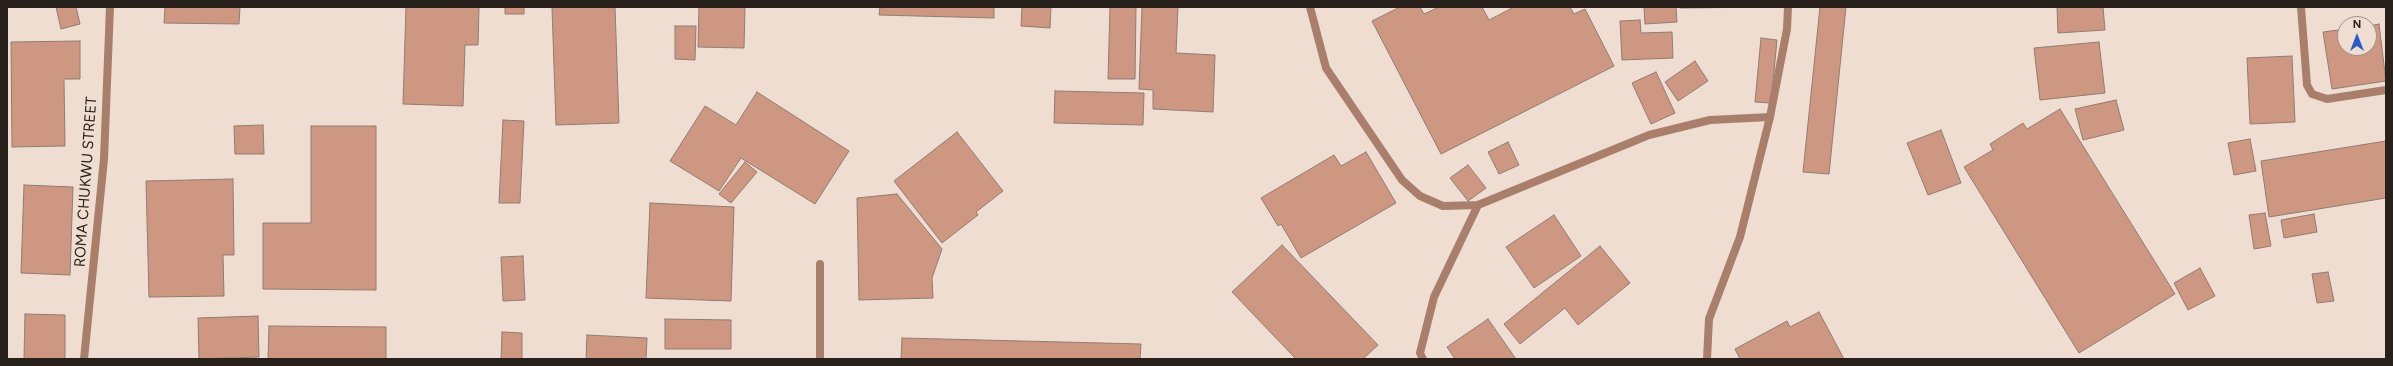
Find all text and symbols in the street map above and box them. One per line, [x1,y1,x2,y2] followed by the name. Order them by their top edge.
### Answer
[2337,16,2377,56] north arrow
[2353,18,2361,31] text: N
[71,96,101,268] street label: ROMA CHUKWU STREET

